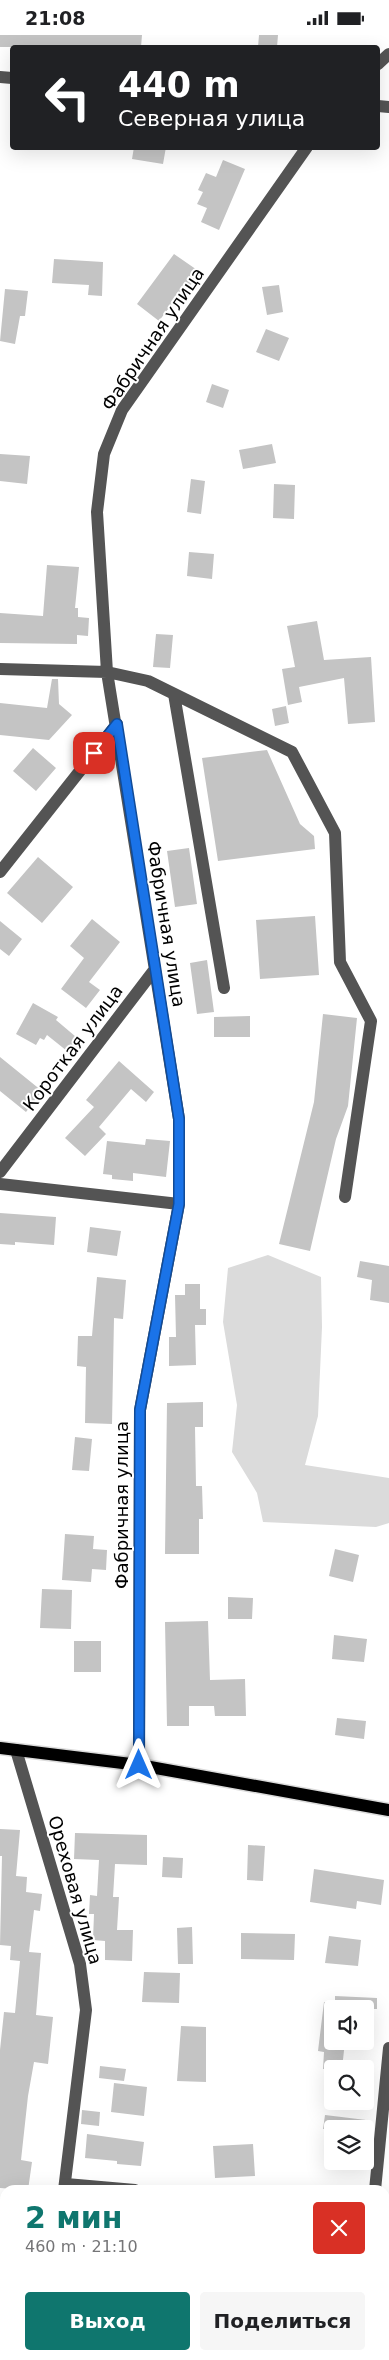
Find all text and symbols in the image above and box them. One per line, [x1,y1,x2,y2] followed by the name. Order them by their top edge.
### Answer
[25,7,85,29] text: 21:08
[35,65,100,130] icon: left
[118,65,240,105] text: 440 m
[118,106,305,131] text: Северная улица
[97,263,208,414] street label: Фабричная улица
[73,732,115,774] pin
[80,739,108,767] icon: arrive
[143,839,190,1008] street label: Фабричная улица
[18,981,127,1115] street label: Короткая улица
[111,1421,132,1589] street label: Фабричная улица
[112,1738,164,1790] position arrow
[44,1813,107,1967] street label: Ореховая улица
[324,2000,374,2170] map controls
[324,2000,374,2050] button: sound
[324,2060,374,2110] button: search
[324,2120,374,2170] button: layers
[25,2200,123,2235] text: 2 мин
[313,2202,365,2254] button: close
[25,2237,138,2256] text: 460 m · 21:10
[25,2292,190,2350] button: Выход
[200,2292,365,2350] button: Поделиться

